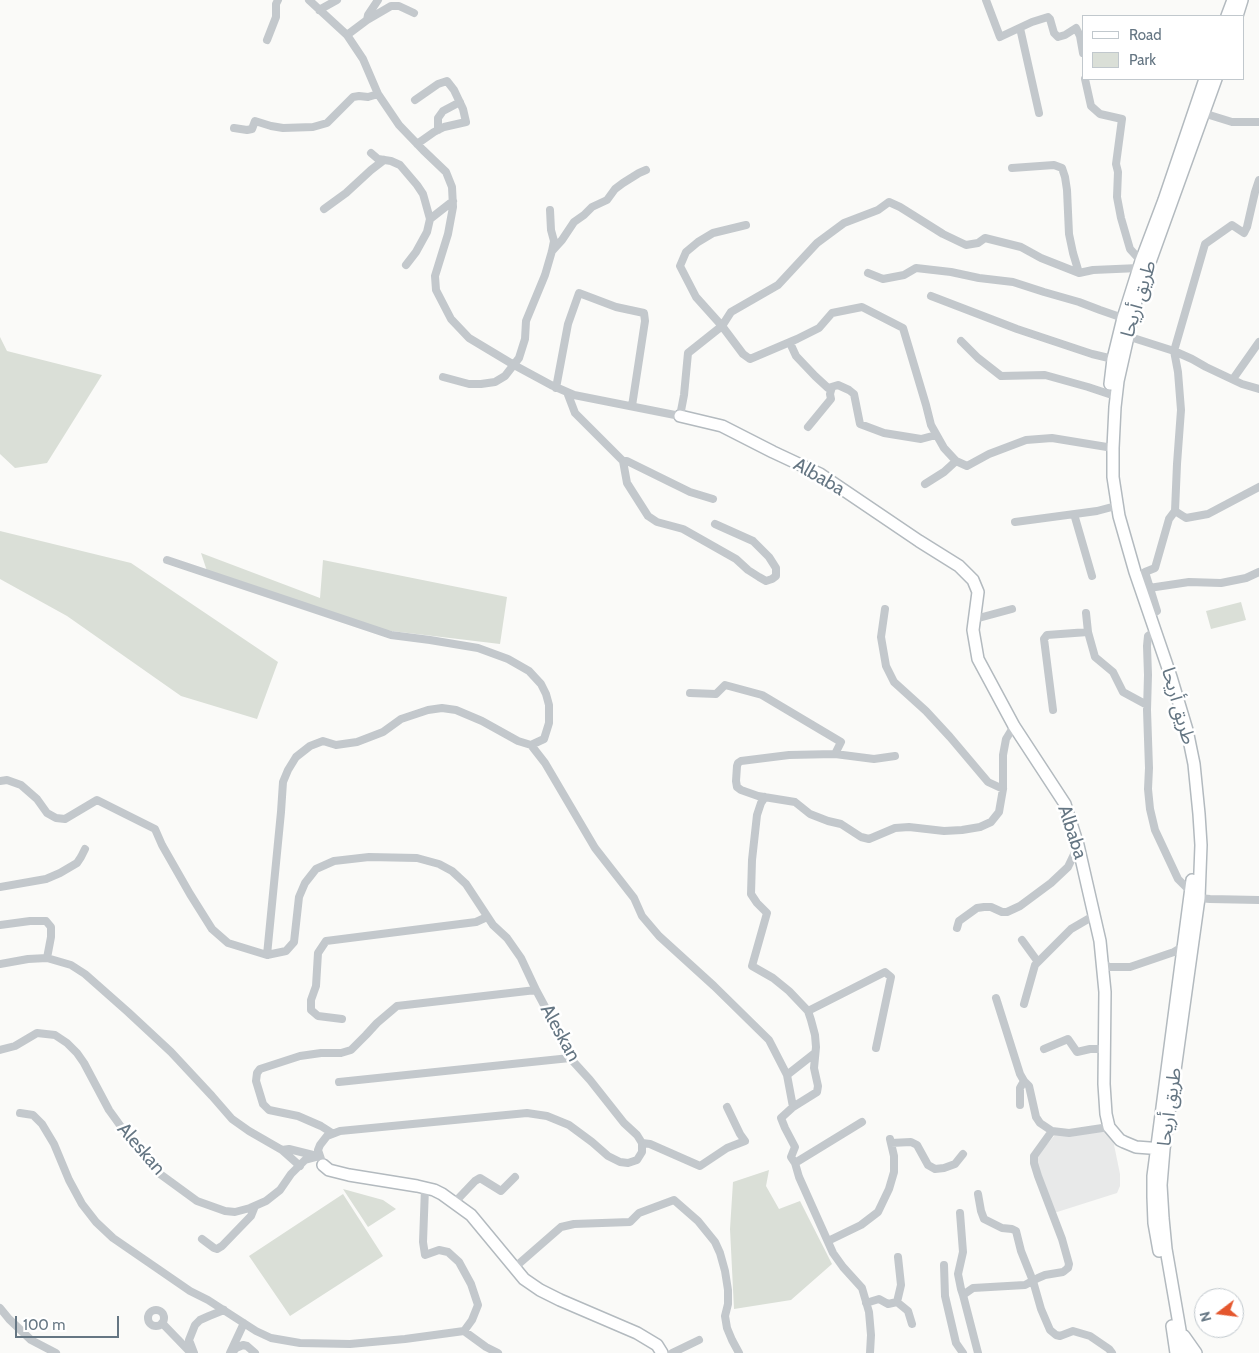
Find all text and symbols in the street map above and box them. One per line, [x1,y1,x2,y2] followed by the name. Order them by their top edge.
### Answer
[1082,15,1244,80] legend
[1129,26,1162,44] text: Road
[1129,51,1156,69] text: Park
[1117,258,1161,340] street label: طريق أريحا
[789,453,849,501] street label: Albaba
[1156,665,1200,747] street label: طريق أريحا
[1053,802,1091,862] street label: Albaba
[535,1000,585,1066] street label: Aleskan
[1153,1066,1187,1148] street label: طريق أريحا
[112,1118,170,1180] street label: Aleskan
[1194,1288,1244,1338] north arrow
[18,1306,121,1338] scale bar
[1196,1310,1215,1324] text: N
[23,1316,65,1334] text: 100 m

